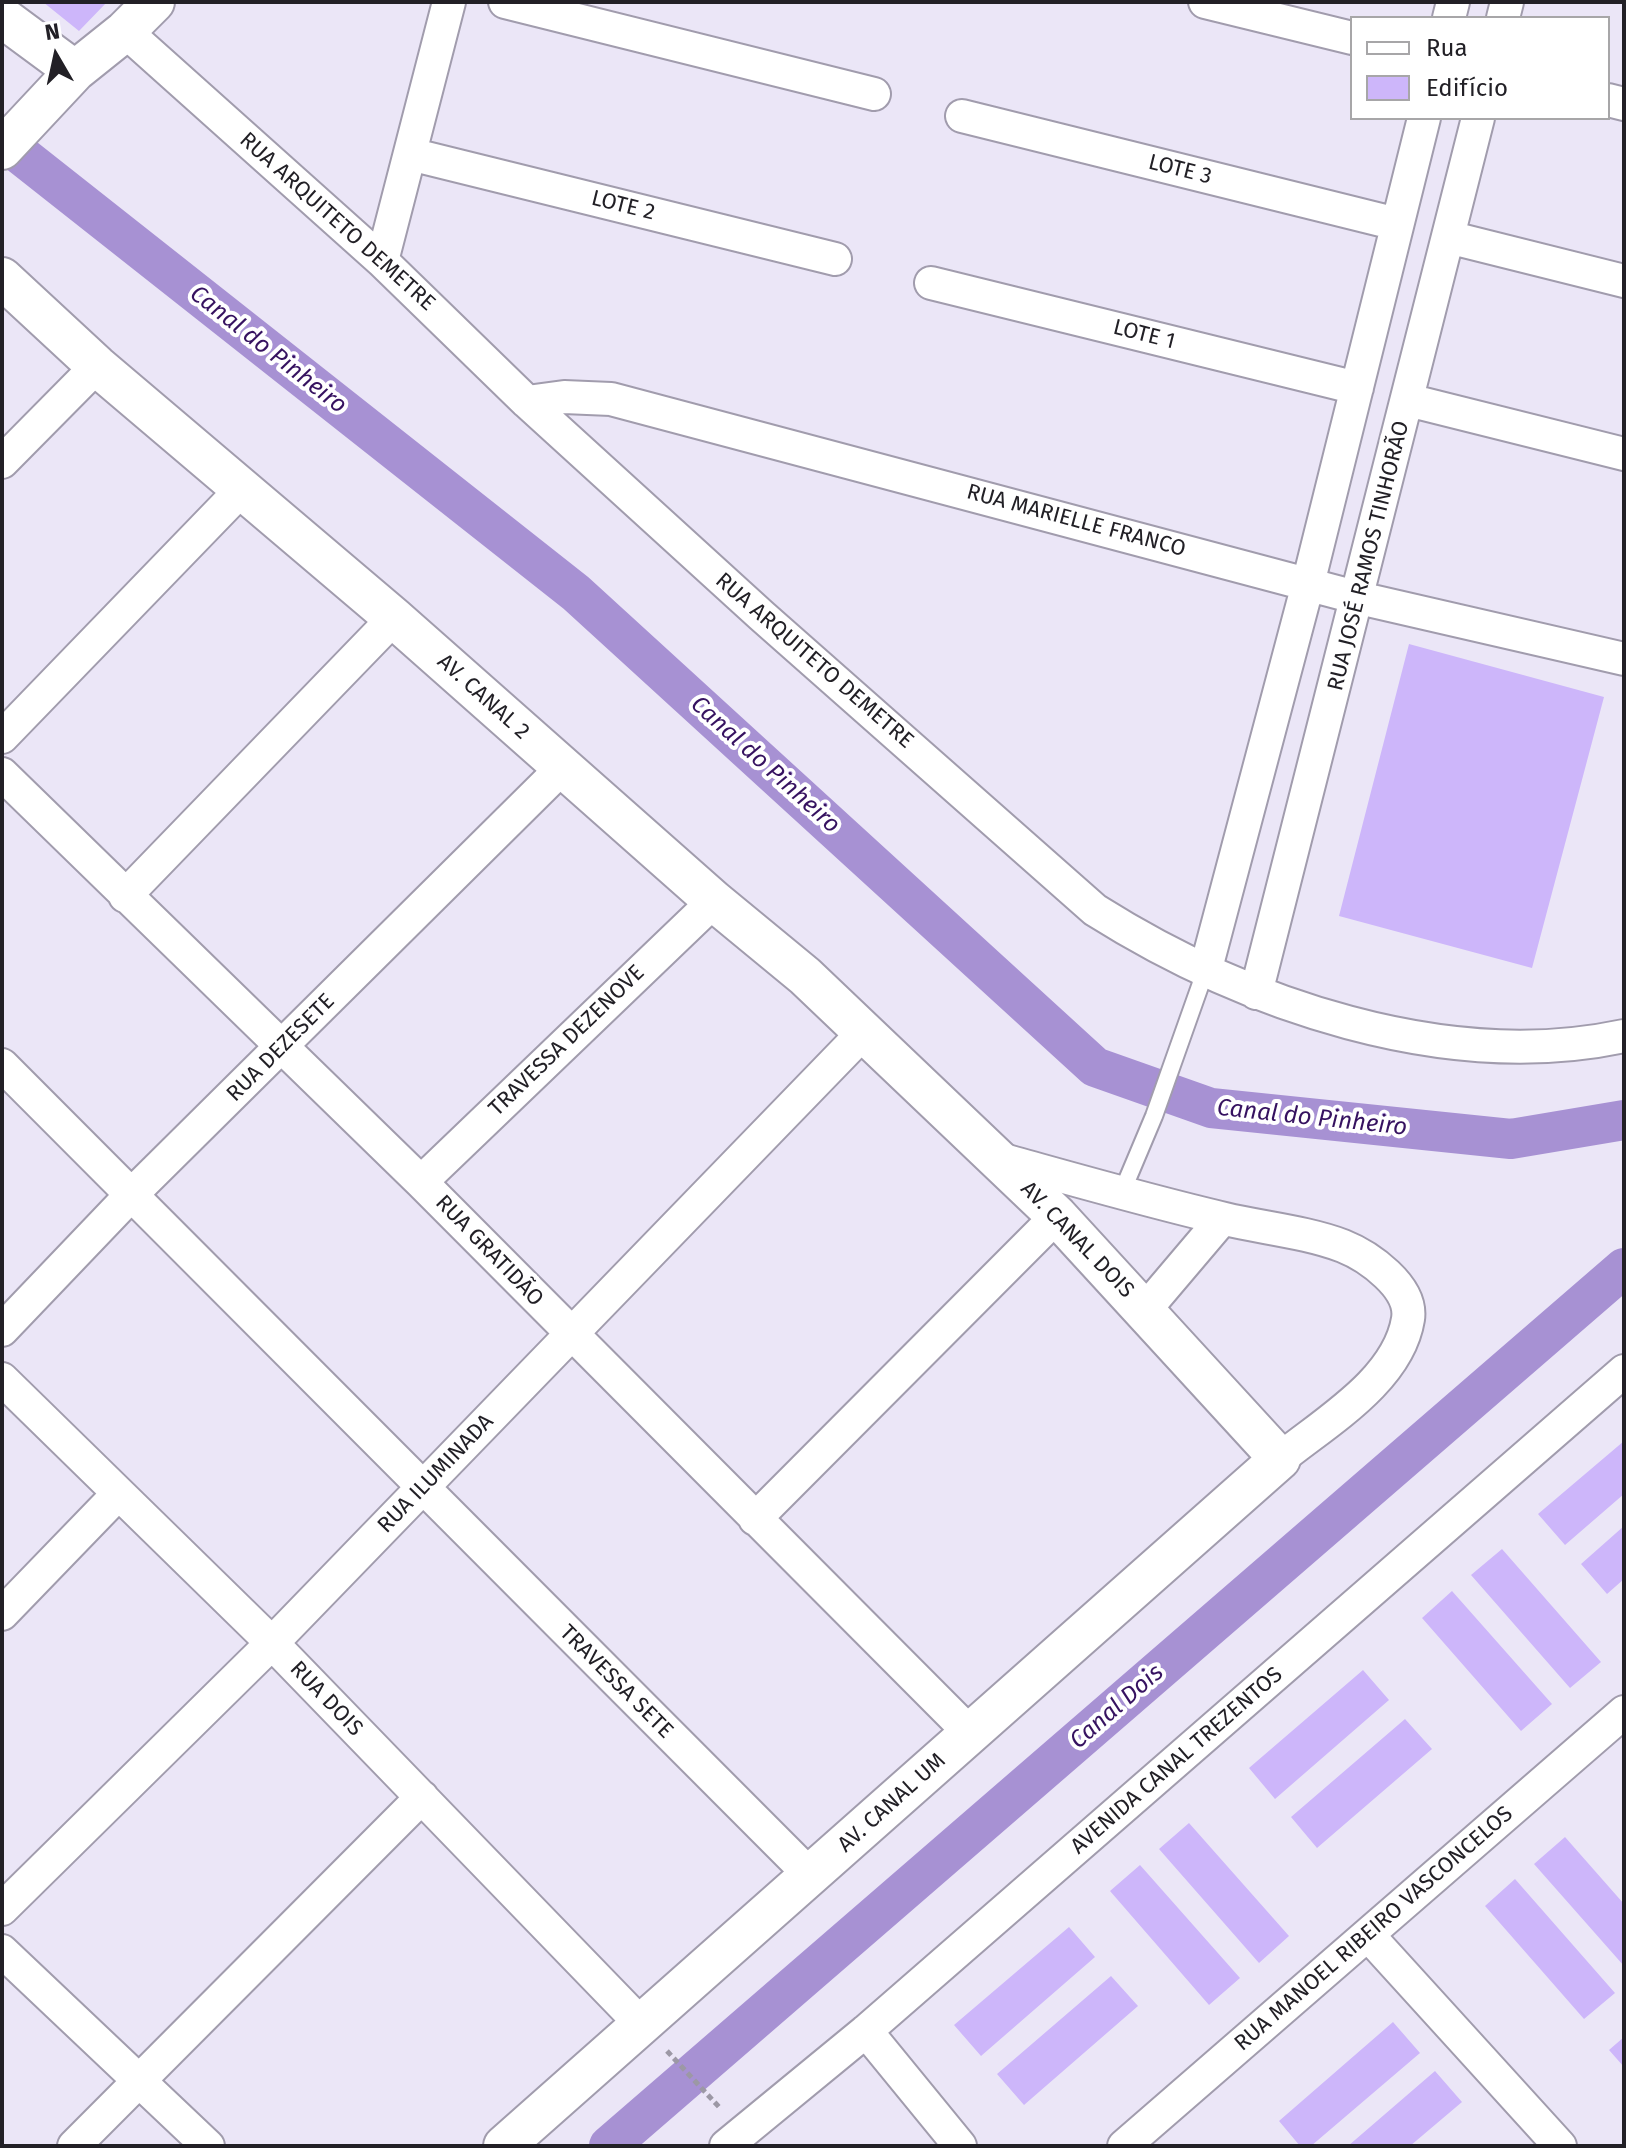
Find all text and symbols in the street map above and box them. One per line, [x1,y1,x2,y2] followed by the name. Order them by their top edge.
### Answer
[16,16,96,96] north arrow
[1350,16,1610,120] legend
[43,17,61,46] text: N
[1426,34,1468,62] text: Rua
[1426,74,1508,102] text: Edifício
[234,127,440,317] street label: RUA ARQUITETO DEMETRE
[1146,149,1214,191] street label: LOTE 3
[589,185,657,227] street label: LOTE 2
[184,280,352,420] water label: Canal do Pinheiro
[1110,315,1178,355] street label: LOTE 1
[1323,418,1415,694] street label: RUA JOSÉ RAMOS TINHORÃO
[964,479,1188,563] street label: RUA MARIELLE FRANCO
[709,568,919,754] street label: RUA ARQUITETO DEMETRE
[432,649,534,745] street label: AV. CANAL 2
[684,690,846,840] water label: Canal do Pinheiro
[484,960,650,1122] street label: TRAVESSA DEZENOVE
[222,989,340,1107] street label: RUA DEZESETE
[1215,1094,1409,1142] water label: Canal do Pinheiro
[1015,1176,1139,1304] street label: AV. CANAL DOIS
[429,1190,549,1312] street label: RUA GRATIDÃO
[373,1409,499,1539] street label: RUA ILUMINADA
[554,1620,678,1744] street label: TRAVESSA SETE
[284,1656,368,1742] street label: RUA DOIS
[1064,1659,1170,1755] water label: Canal Dois
[1066,1662,1288,1860] street label: AVENIDA CANAL TREZENTOS
[833,1748,951,1858] street label: AV. CANAL UM
[1229,1801,1519,2057] street label: RUA MANOEL RIBEIRO VASCONCELOS

